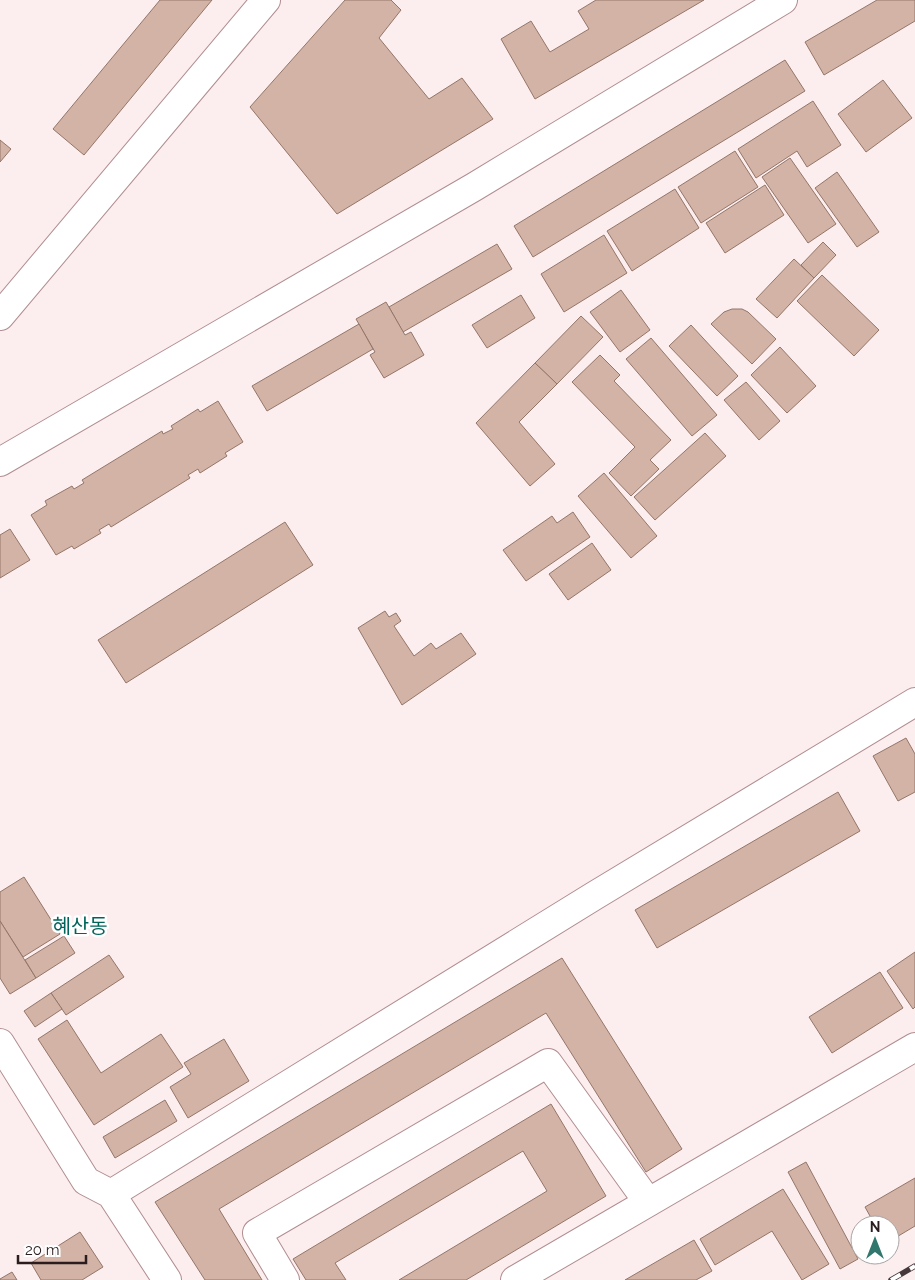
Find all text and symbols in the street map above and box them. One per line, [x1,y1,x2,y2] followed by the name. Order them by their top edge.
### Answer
[52,914,108,938] district label: 혜산동
[850,1215,900,1265] north arrow
[870,1219,880,1235] text: N
[18,1232,85,1264] scale bar
[25,1241,60,1259] text: 20 m

